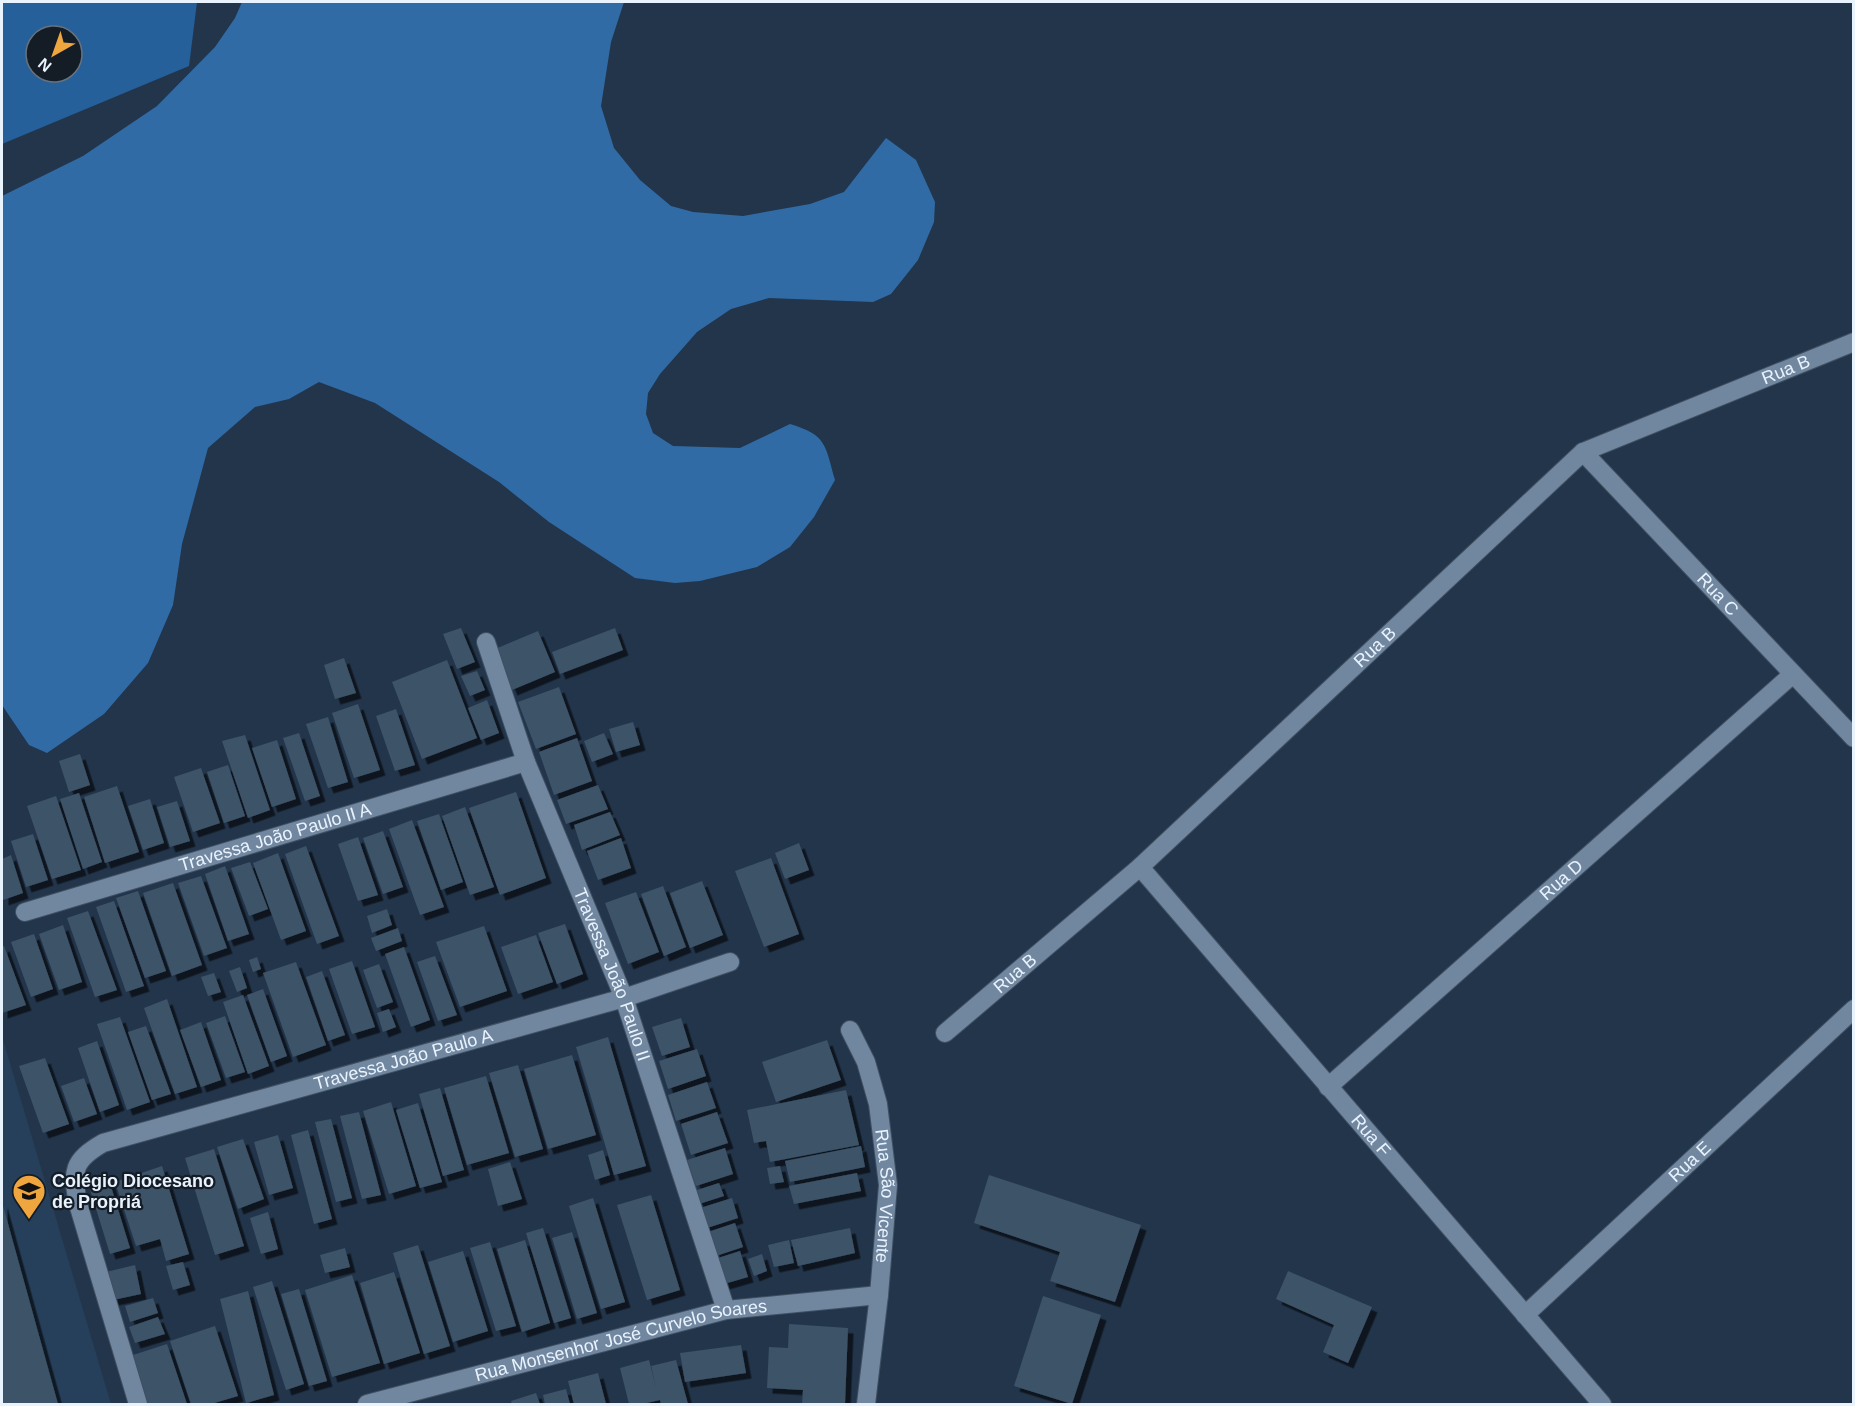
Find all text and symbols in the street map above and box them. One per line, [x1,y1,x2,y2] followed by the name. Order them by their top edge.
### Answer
[24,24,84,84] north arrow
[35,55,55,75] text: N
[1759,351,1813,388] street label: Rua B
[1693,569,1743,620] street label: Rua C
[1350,623,1400,671] street label: Rua B
[177,799,374,875] street label: Travessa João Paulo II A
[1536,855,1587,904] street label: Rua D
[570,885,654,1064] street label: Travessa João Paulo II
[990,950,1041,997] street label: Rua B
[312,1025,495,1094] street label: Travessa João Paulo A
[1347,1110,1394,1160] street label: Rua F
[871,1128,898,1264] street label: Rua São Vicente
[1665,1137,1715,1186] street label: Rua E
[52,1171,214,1212] place label: Colégio Diocesano de Propriá
[11,1173,47,1220] school or university icon: Colégio Diocesano de Propriá
[473,1296,768,1385] street label: Rua Monsenhor José Curvelo Soares

